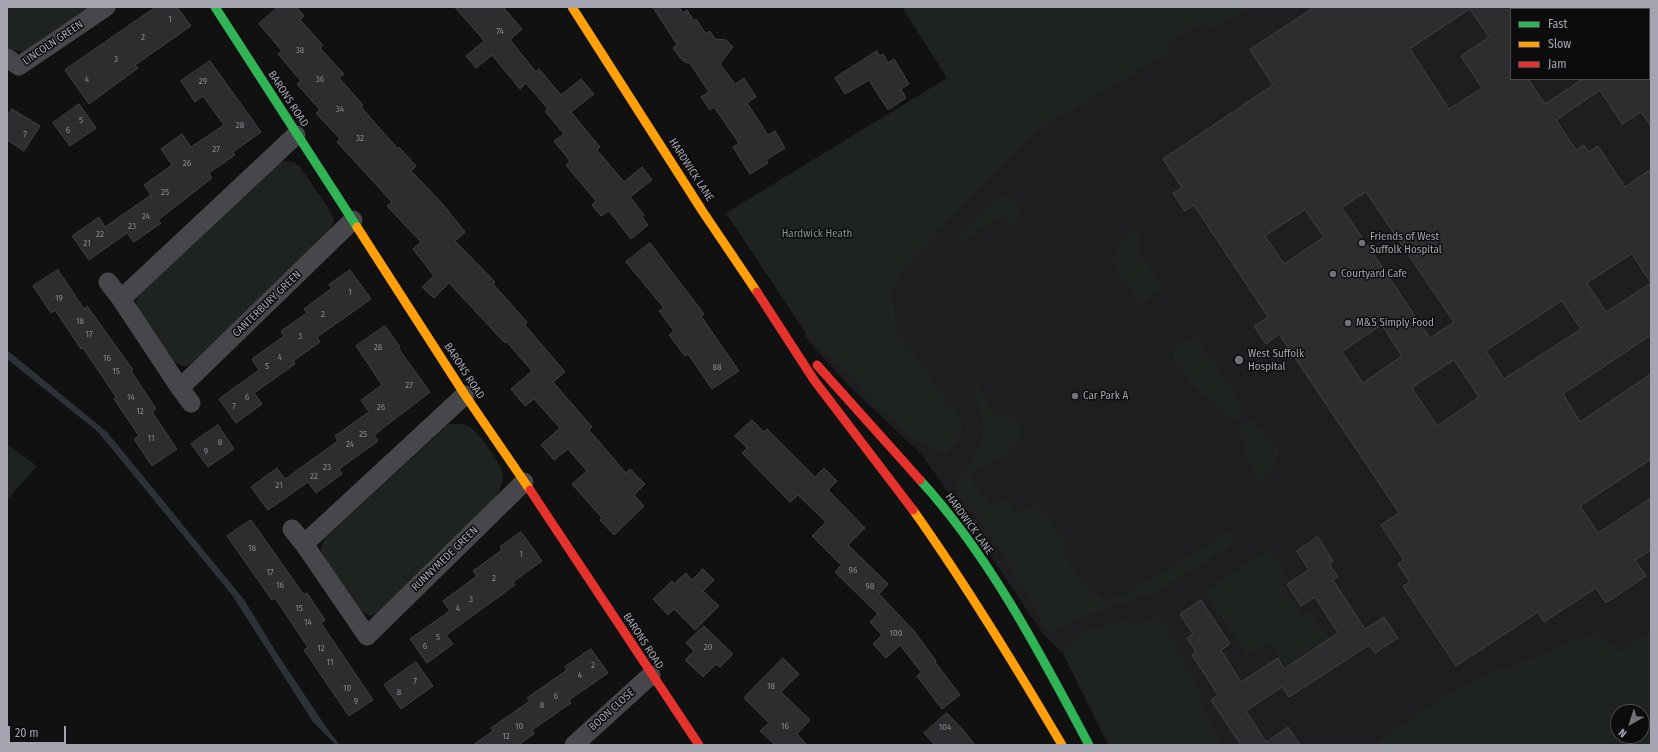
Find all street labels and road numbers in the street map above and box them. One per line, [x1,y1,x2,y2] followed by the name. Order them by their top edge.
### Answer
[20,18,86,68] street label: LINCOLN GREEN
[265,69,311,129] street label: BARONS ROAD
[666,136,716,204] street label: HARDWICK LANE
[230,268,304,340] street label: CANTERBURY GREEN
[441,341,487,401] street label: BARONS ROAD
[942,491,996,557] street label: HARDWICK LANE
[409,524,481,594] street label: RUNNYMEDE GREEN
[620,611,666,671] street label: BARONS ROAD
[587,686,637,734] street label: BOON CLOSE

